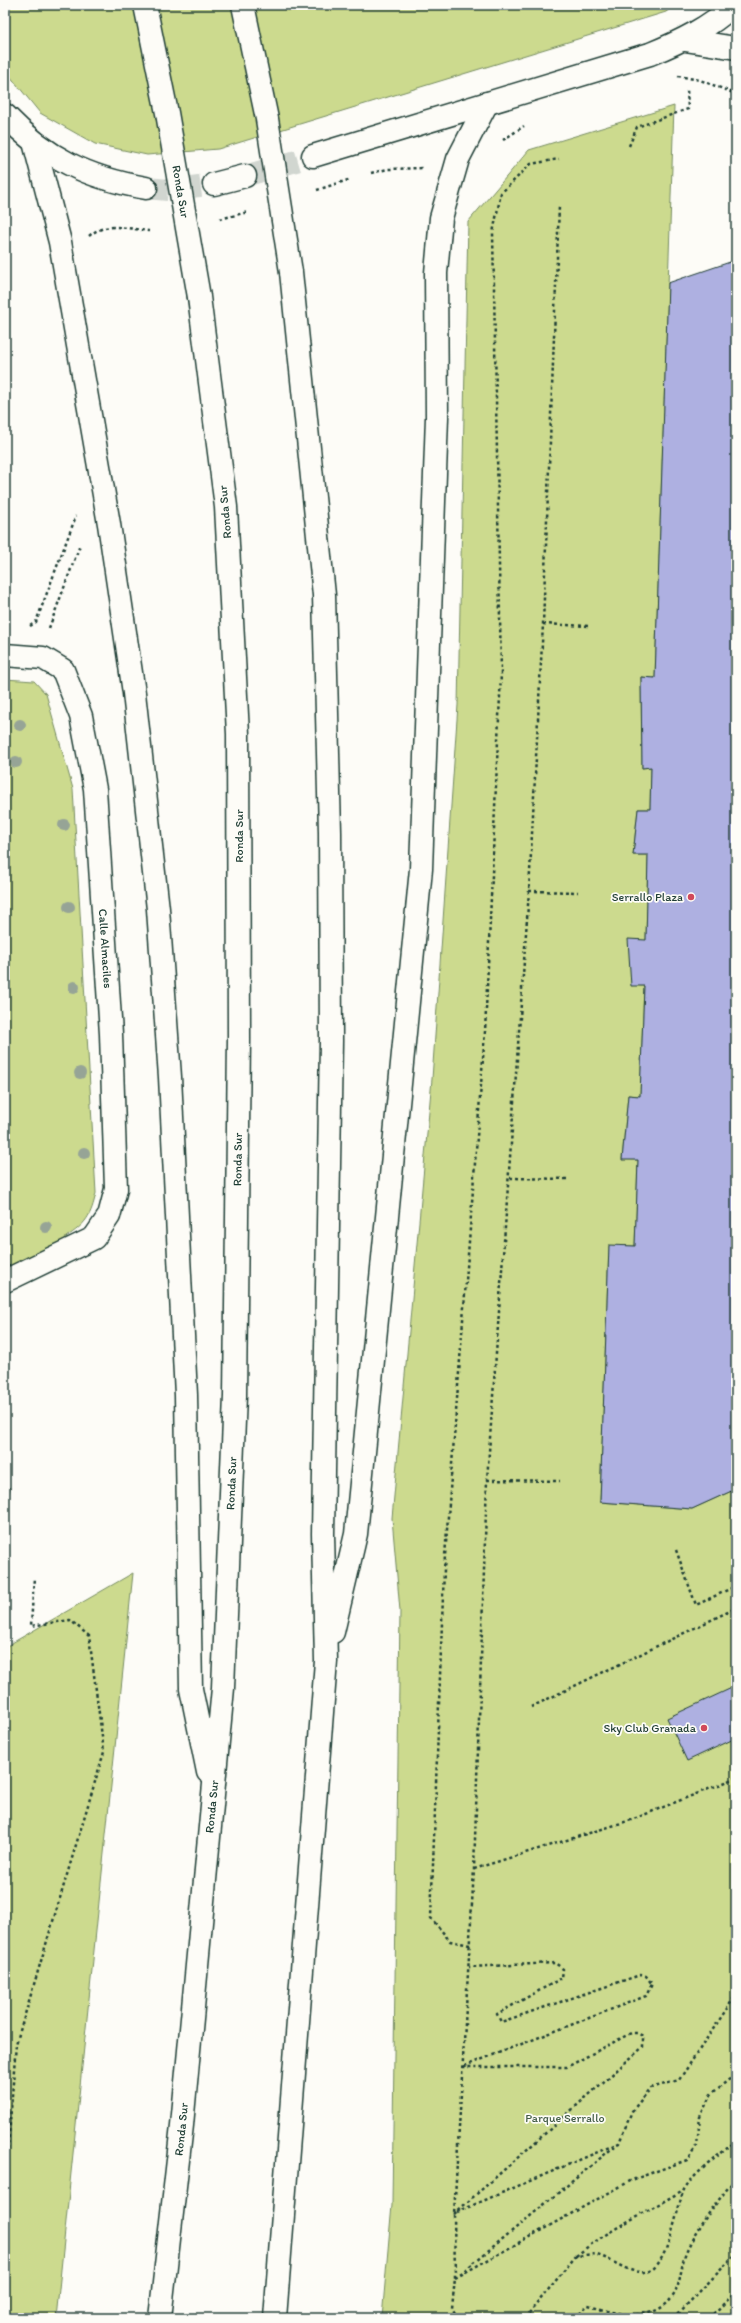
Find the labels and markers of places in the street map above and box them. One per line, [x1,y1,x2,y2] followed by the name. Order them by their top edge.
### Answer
[612,890,683,904] place label: Serrallo Plaza
[686,892,696,902] marker: Serrallo Plaza
[603,1721,697,1735] place label: Sky Club Granada
[699,1723,709,1733] marker: Sky Club Granada

